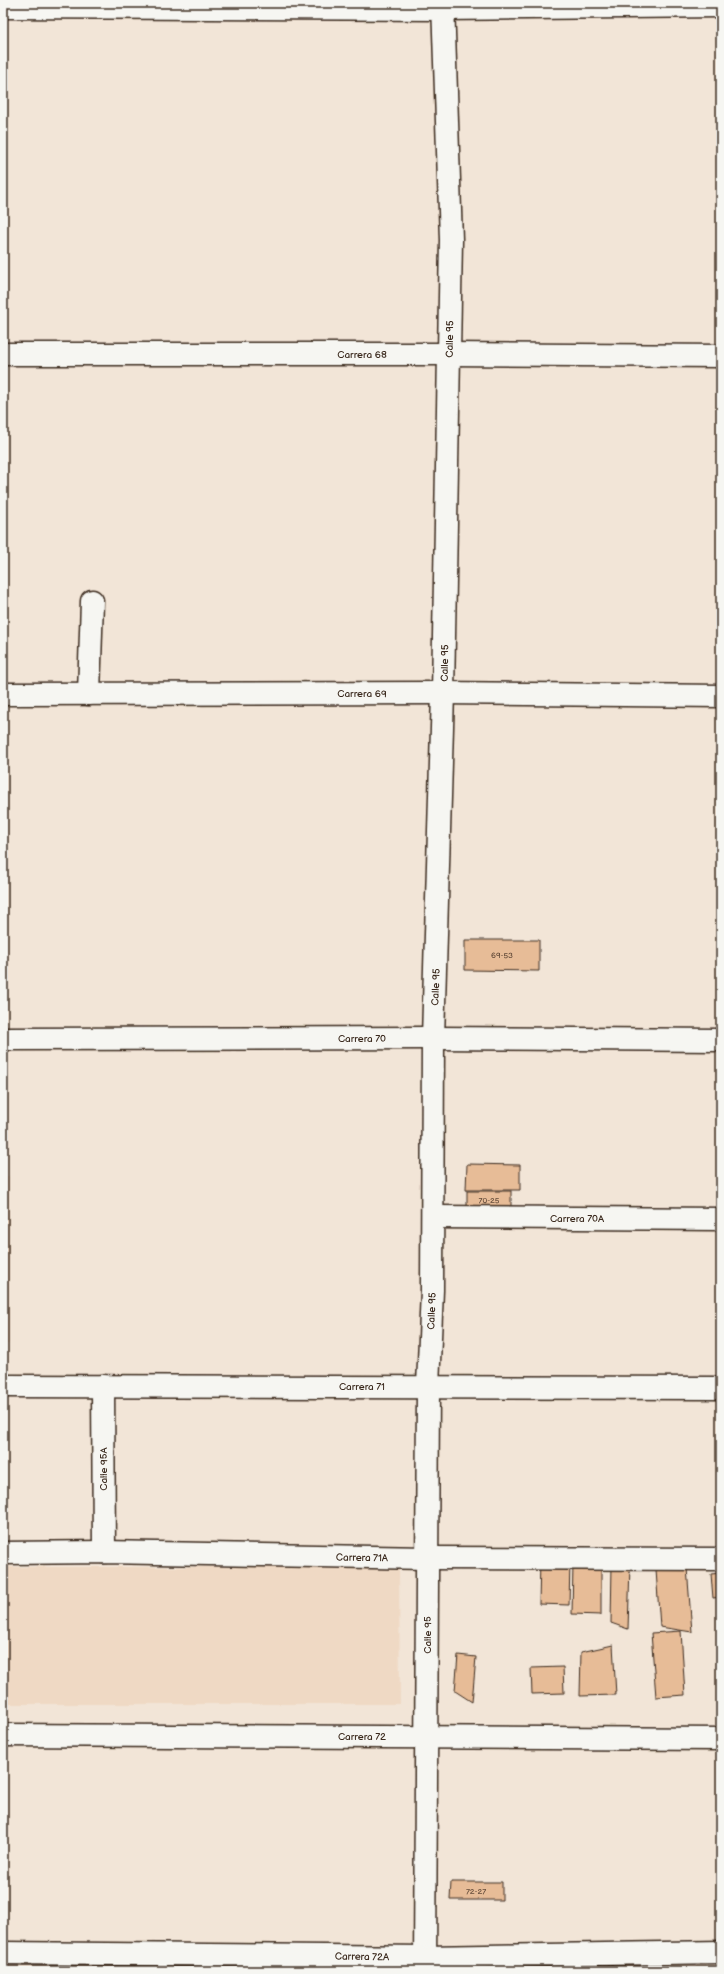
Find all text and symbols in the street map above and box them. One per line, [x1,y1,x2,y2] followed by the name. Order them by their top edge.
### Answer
[444,320,456,358] street label: Calle 95
[337,349,387,361] street label: Carrera 68
[439,644,451,682] street label: Calle 95
[337,688,387,700] street label: Carrera 69
[491,951,513,960] house number: 69-53
[429,968,443,1006] street label: Calle 95
[338,1033,386,1045] street label: Carrera 70
[479,1196,500,1205] house number: 70-25
[550,1213,605,1225] street label: Carrera 70A
[425,1292,439,1330] street label: Calle 95
[339,1381,385,1393] street label: Carrera 71
[98,1446,110,1491] street label: Calle 95A
[336,1552,389,1564] street label: Carrera 71A
[422,1616,434,1654] street label: Calle 95
[338,1731,386,1743] street label: Carrera 72
[466,1887,486,1896] house number: 72-27
[335,1951,390,1963] street label: Carrera 72A

